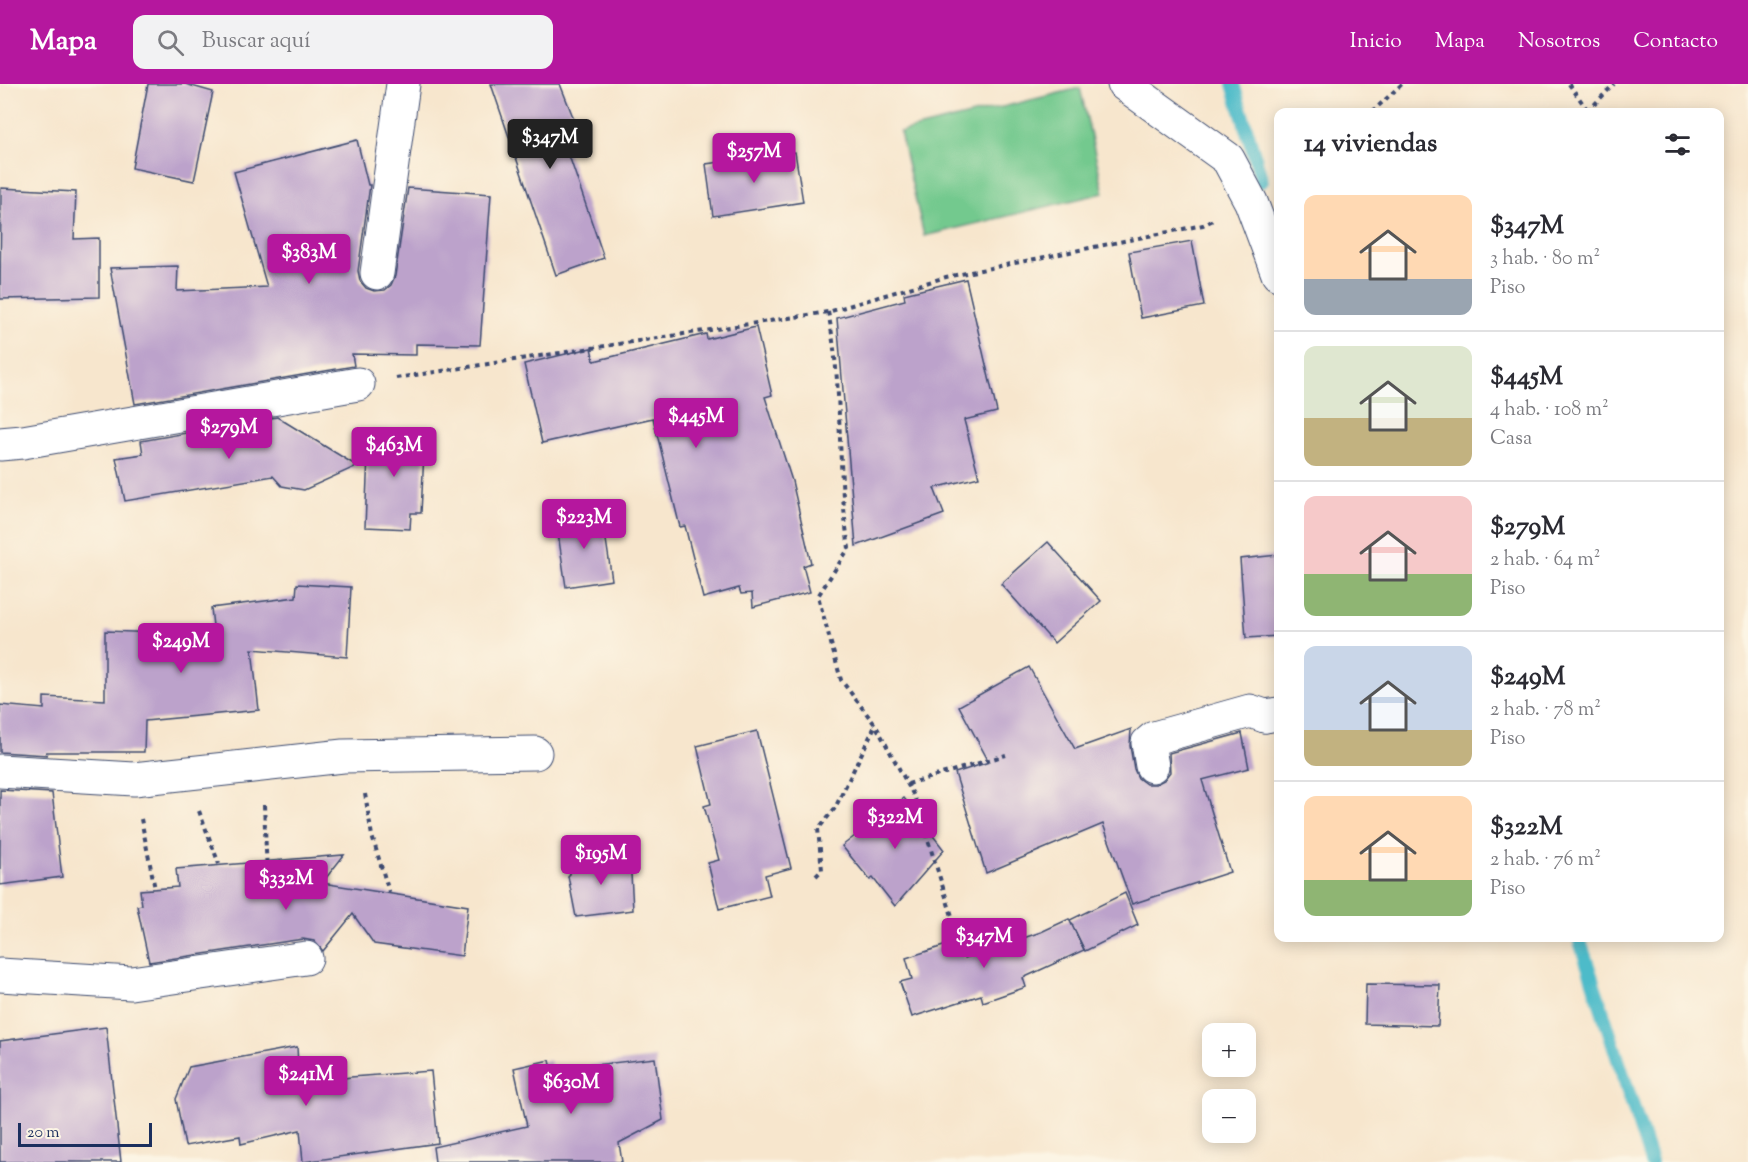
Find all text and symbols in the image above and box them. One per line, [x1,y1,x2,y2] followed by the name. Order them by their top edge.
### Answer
[133,15,553,69] search box
[30,22,97,62] text: Mapa
[154,26,187,59] icon: search
[202,26,311,58] text: Buscar aquí
[1350,27,1402,57] text: Inicio
[1435,27,1485,57] text: Mapa
[1518,27,1600,57] text: Nosotros
[1633,27,1718,57] text: Contacto
[508,119,592,170] pin: $347M
[522,124,578,153] text: $347M
[1304,126,1437,163] text: 14 viviendas
[1661,128,1694,161] icon: filters
[712,133,796,184] pin: $257M
[727,138,781,167] text: $257M
[1490,208,1564,245] text: $347M
[1352,219,1424,291] icon: home
[267,234,351,285] pin: $383M
[281,239,337,268] text: $383M
[1490,245,1600,274] text: 3 hab. · 80 m²
[1490,274,1525,303] text: Piso
[1490,359,1563,396] text: $445M
[1352,370,1424,442] icon: home
[1490,396,1609,425] text: 4 hab. · 108 m²
[654,398,738,449] pin: $445M
[668,403,724,432] text: $445M
[187,409,271,460] pin: $279M
[200,414,258,443] text: $279M
[1490,425,1532,454] text: Casa
[352,427,436,478] pin: $463M
[366,432,422,461] text: $463M
[542,499,626,550] pin: $223M
[556,504,612,533] text: $223M
[1490,509,1565,546] text: $279M
[1352,520,1424,592] icon: home
[1490,546,1601,575] text: 2 hab. · 64 m²
[1490,575,1525,604] text: Piso
[139,623,223,674] pin: $249M
[152,628,210,657] text: $249M
[1490,659,1565,696] text: $249M
[1352,670,1424,742] icon: home
[1490,696,1601,725] text: 2 hab. · 78 m²
[1490,725,1525,754] text: Piso
[853,799,937,850] pin: $322M
[867,804,923,833] text: $322M
[1490,809,1563,846] text: $322M
[1352,820,1424,892] icon: home
[559,835,643,886] pin: $195M
[575,840,627,869] text: $195M
[1490,846,1601,875] text: 2 hab. · 76 m²
[244,860,328,911] pin: $332M
[259,865,313,894] text: $332M
[1490,875,1525,904] text: Piso
[942,918,1026,969] pin: $347M
[956,923,1012,952] text: $347M
[1202,1023,1256,1143] map controls
[1202,1023,1256,1077] button: +
[264,1056,348,1107] pin: $241M
[278,1061,334,1090] text: $241M
[529,1064,613,1115] pin: $630M
[542,1069,600,1098] text: $630M
[1202,1089,1256,1143] button: −
[18,1120,152,1148] scale bar
[27,1122,60,1145] text: 20 m

